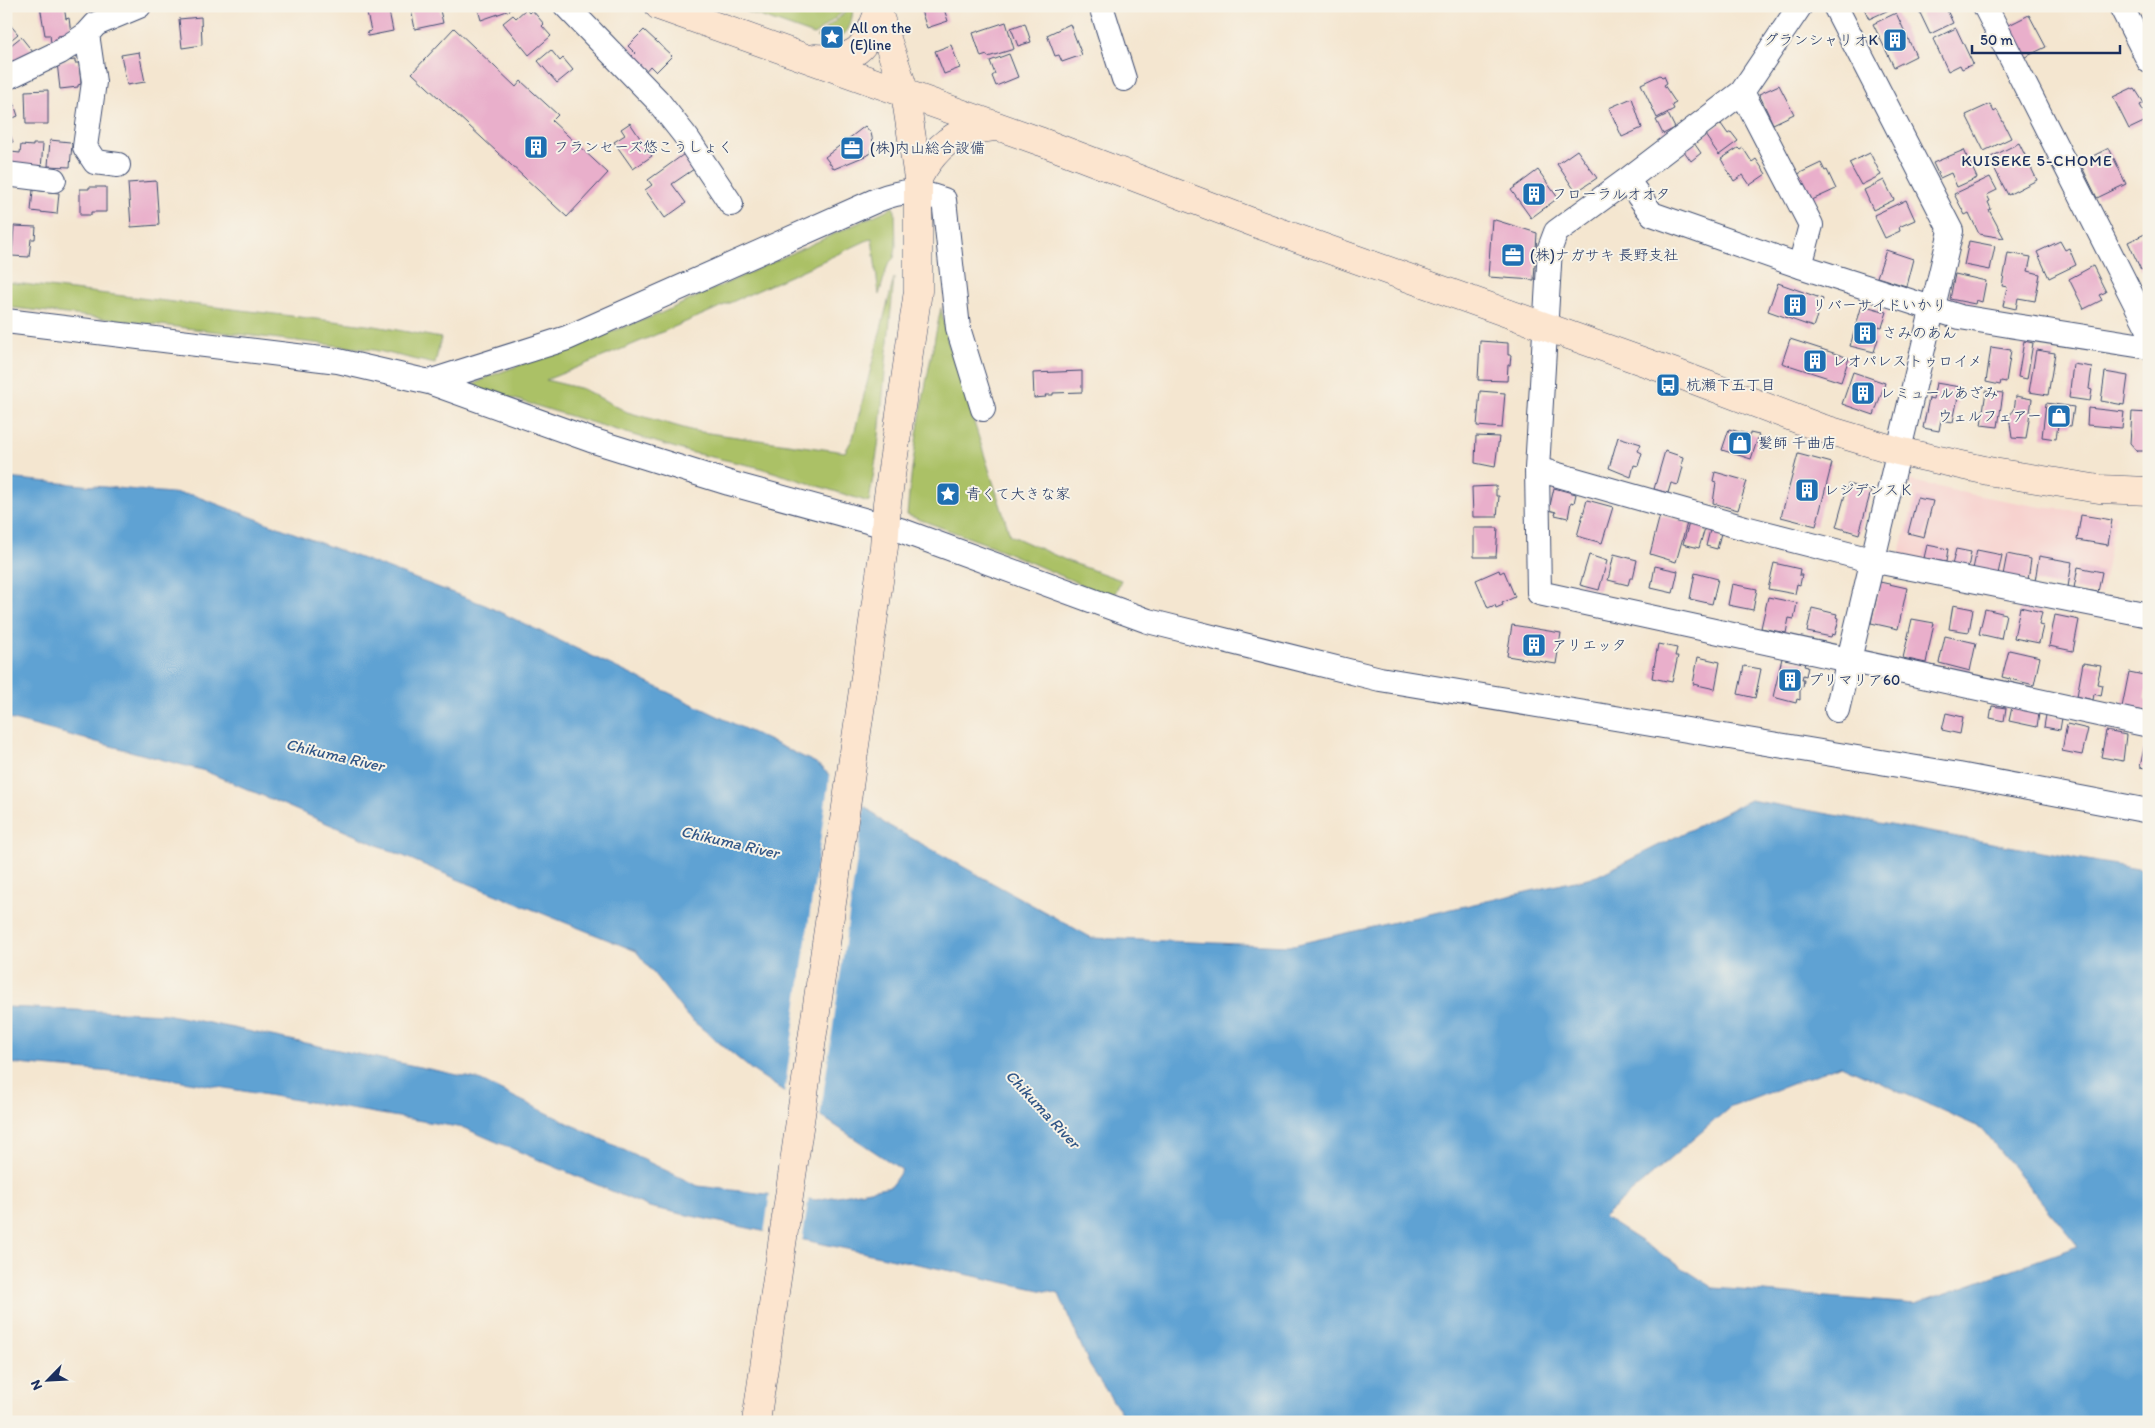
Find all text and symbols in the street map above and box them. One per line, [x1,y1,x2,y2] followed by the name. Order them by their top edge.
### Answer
[850,19,911,54] place label: All on the (E)line
[1972,22,2120,54] scale bar
[819,24,845,50] place icon: All on the (E)line
[1882,27,1908,53] building icon: グランシャリオK
[1763,31,1878,49] place label: グランシャリオK
[1980,31,2013,49] text: 50 m
[523,134,549,160] building icon: フランセーズ悠こうしょく
[839,135,865,161] office icon: (株)内山総合設備
[554,138,733,156] place label: フランセーズ悠こうしょく
[870,139,985,157] place label: (株)内山総合設備
[1961,151,2113,170] district label: KUISEKE 5-CHOME
[1521,181,1547,207] building icon: フローラルオオタ
[1552,185,1671,203] place label: フローラルオオタ
[1500,242,1526,268] office icon: (株)ナガサキ 長野支社
[1530,246,1678,264] place label: (株)ナガサキ 長野支社
[1782,292,1808,318] building icon: リバーサイドいかり
[1812,296,1947,314] place label: リバーサイドいかり
[1852,320,1878,346] building icon: さみのあん
[1882,324,1957,342] place label: さみのあん
[1802,348,1828,374] building icon: レオパレストゥロイメ
[1832,352,1983,370] place label: レオパレストゥロイメ
[1655,372,1681,398] bus stop icon: 杭瀬下五丁目
[1686,376,1776,394] place label: 杭瀬下五丁目
[1850,380,1876,406] building icon: レミュールあざみ
[1880,384,1998,402] place label: レミュールあざみ
[2046,403,2072,429] shop icon: ウェルフェアー
[1938,407,2042,425] place label: ウェルフェアー
[1727,430,1753,456] shop icon: 髪師 千曲店
[1758,434,1836,452] place label: 髪師 千曲店
[1794,477,1820,503] building icon: レジデンスＫ
[935,481,961,507] place icon: 青くて大きな家
[1824,481,1914,499] place label: レジデンスＫ
[966,485,1070,503] place label: 青くて大きな家
[1521,632,1547,658] building icon: アリエッタ
[1552,636,1627,654] place label: アリエッタ
[1777,667,1803,693] building icon: プリマリア60
[1808,671,1900,689] place label: プリマリア60
[284,734,388,776] water label: Chikuma River
[679,821,783,863] water label: Chikuma River
[1002,1066,1085,1154] water label: Chikuma River
[22,1356,72,1406] north arrow
[27,1377,46,1393] text: N

